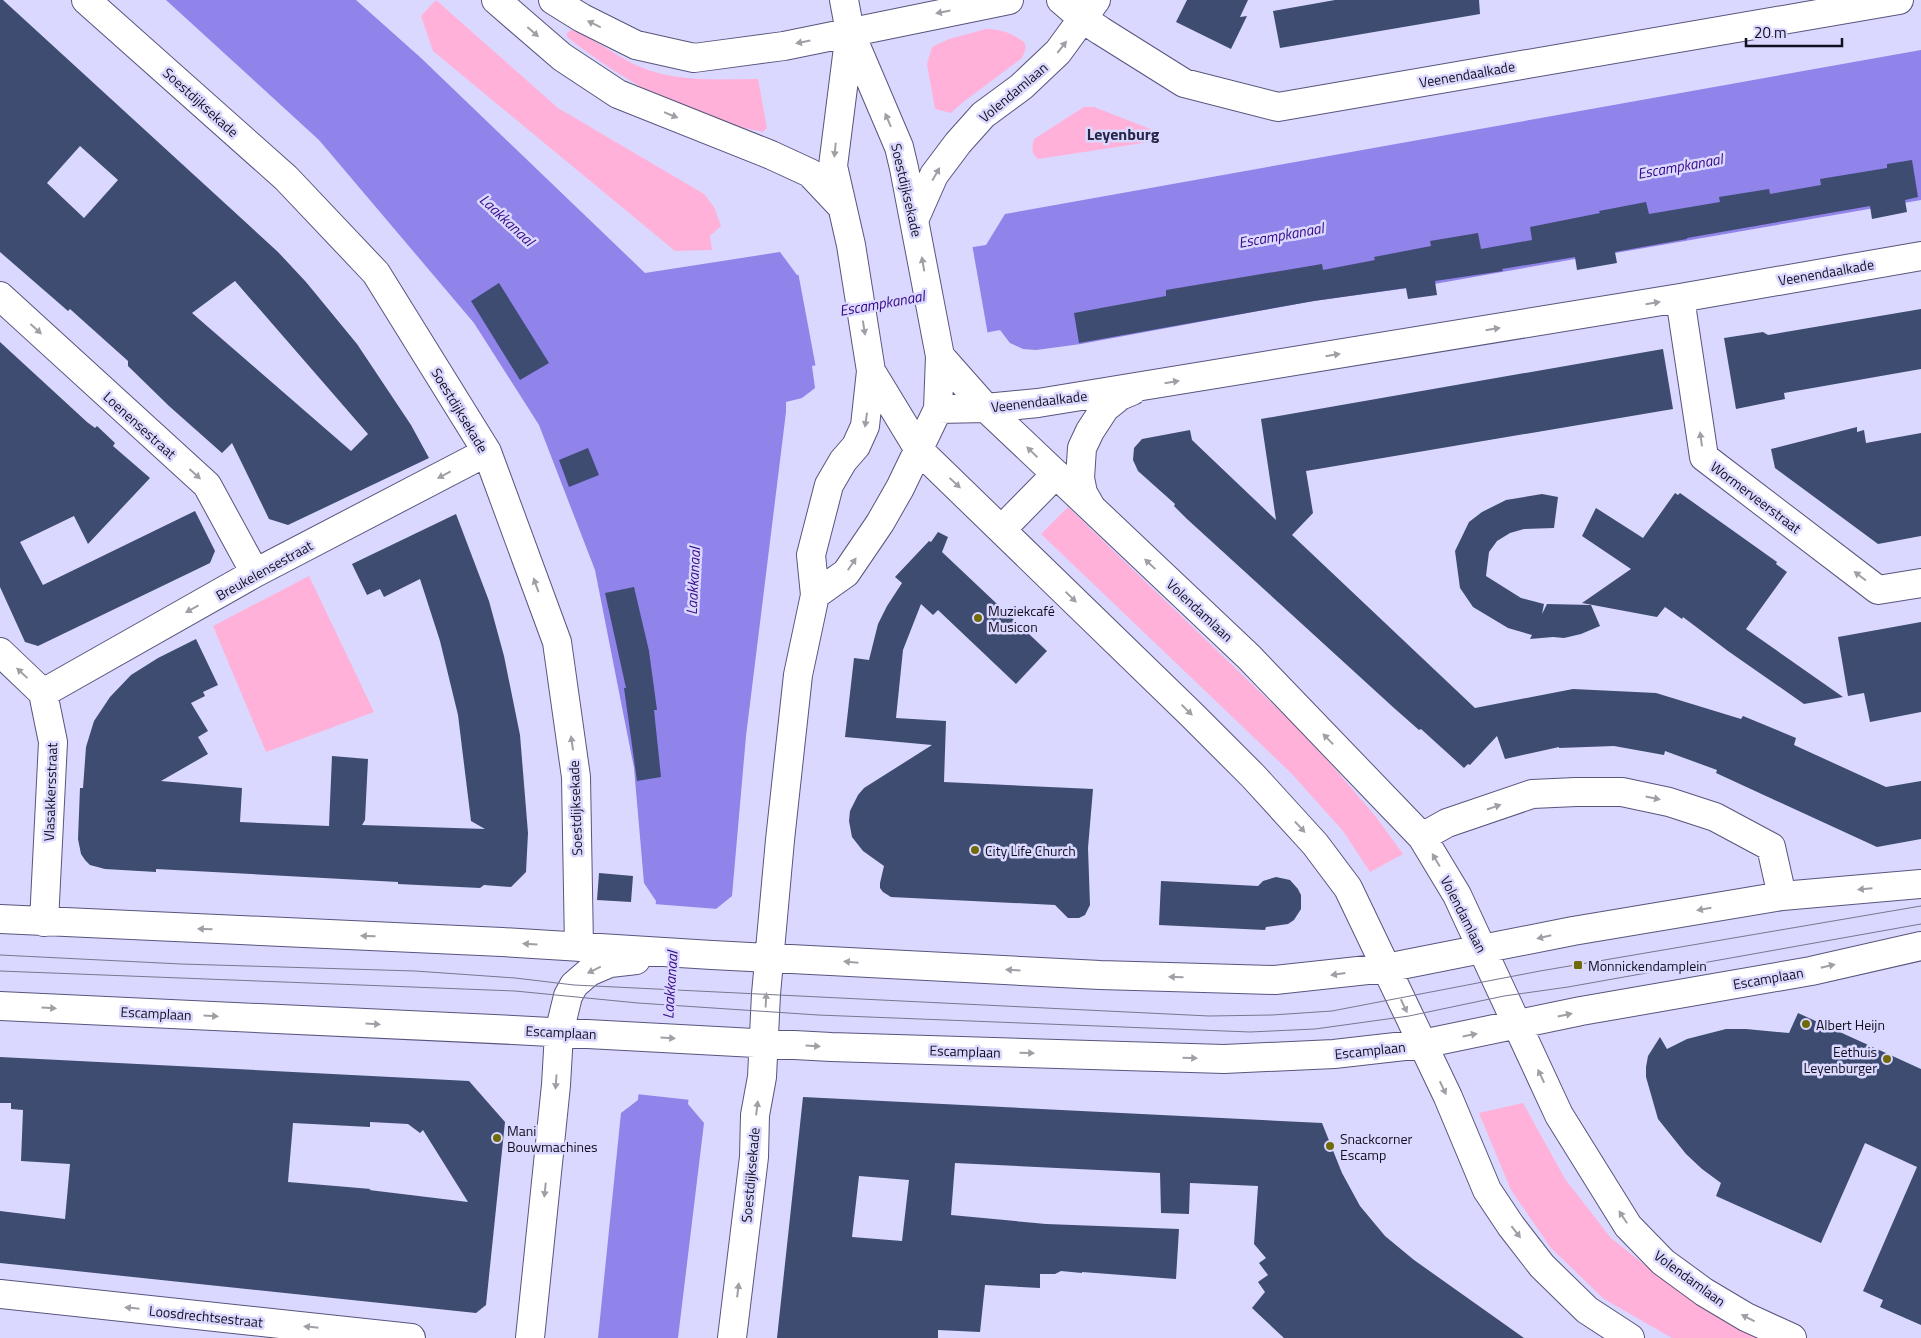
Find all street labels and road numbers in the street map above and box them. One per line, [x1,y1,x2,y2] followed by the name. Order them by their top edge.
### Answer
[1418,55,1516,93] street label: Veenendaalkade
[974,57,1052,127] street label: Volendamlaan
[159,62,243,142] street label: Soestdijksekade
[886,141,928,239] street label: Soestdijksekade
[1777,253,1875,291] street label: Veenendaalkade
[426,364,494,456] street label: Soestdijksekade
[990,385,1088,417] street label: Veenendaalkade
[99,386,181,464] street label: Loenensestraat
[1706,456,1806,538] street label: Wormerveerstraat
[212,535,316,605] street label: Breukelensestraat
[1162,574,1238,646] street label: Volendamlaan
[38,742,62,842] street label: Vlasakkersstraat
[563,760,587,856] street label: Soestdijksekade
[1436,872,1492,956] street label: Volendamlaan
[1731,961,1805,995] street label: Escamplaan
[120,1001,192,1025] street label: Escamplaan
[525,1020,597,1044] street label: Escamplaan
[1333,1036,1407,1064] street label: Escamplaan
[929,1039,1001,1063] street label: Escamplaan
[735,1127,765,1223] street label: Soestdijksekade
[1650,1245,1730,1311] street label: Volendamlaan
[148,1300,264,1332] street label: Loosdrechtsestraat

